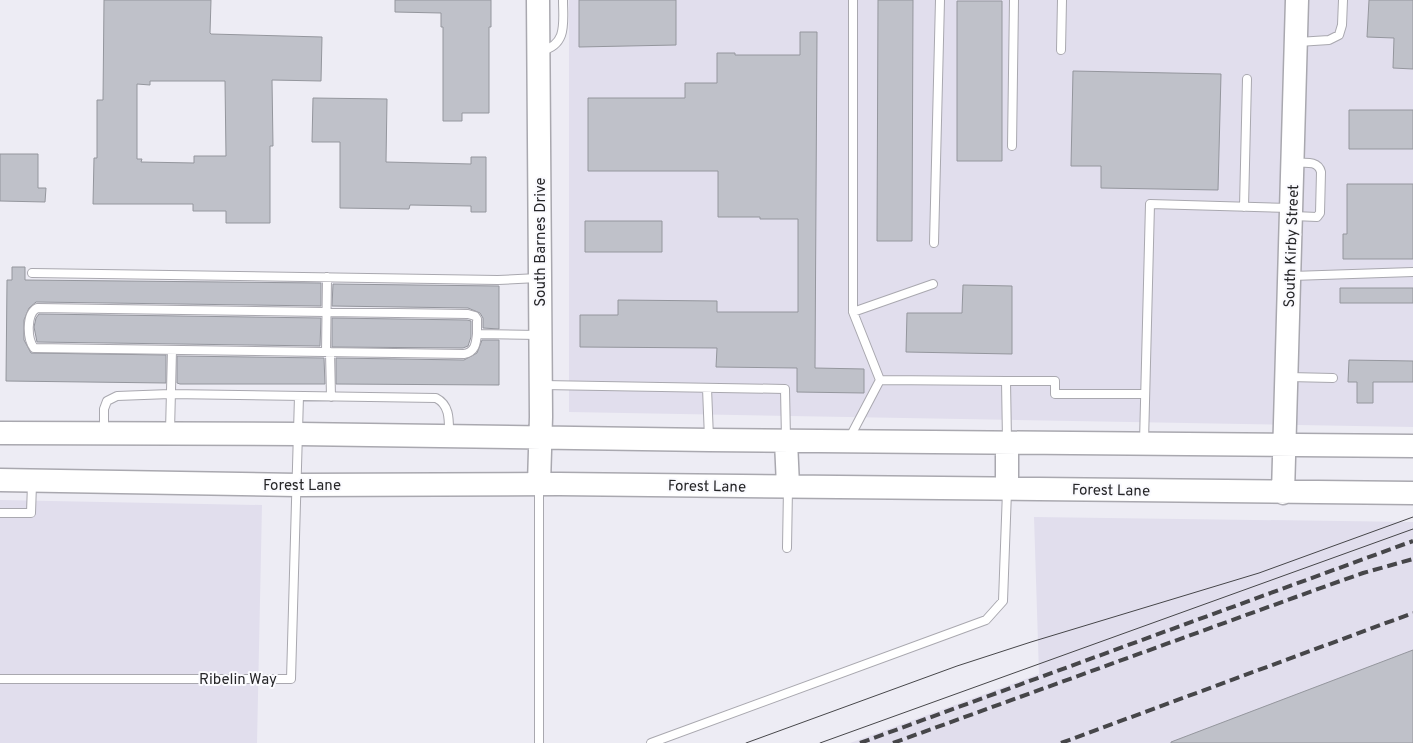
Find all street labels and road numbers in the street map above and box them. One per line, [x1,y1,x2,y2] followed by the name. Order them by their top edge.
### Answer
[532,177,551,307] street label: South Barnes Drive
[1281,184,1304,308] street label: South Kirby Street
[263,477,341,496] street label: Forest Lane
[668,477,746,498] street label: Forest Lane
[1072,481,1150,502] street label: Forest Lane
[199,671,277,690] street label: Ribelin Way

